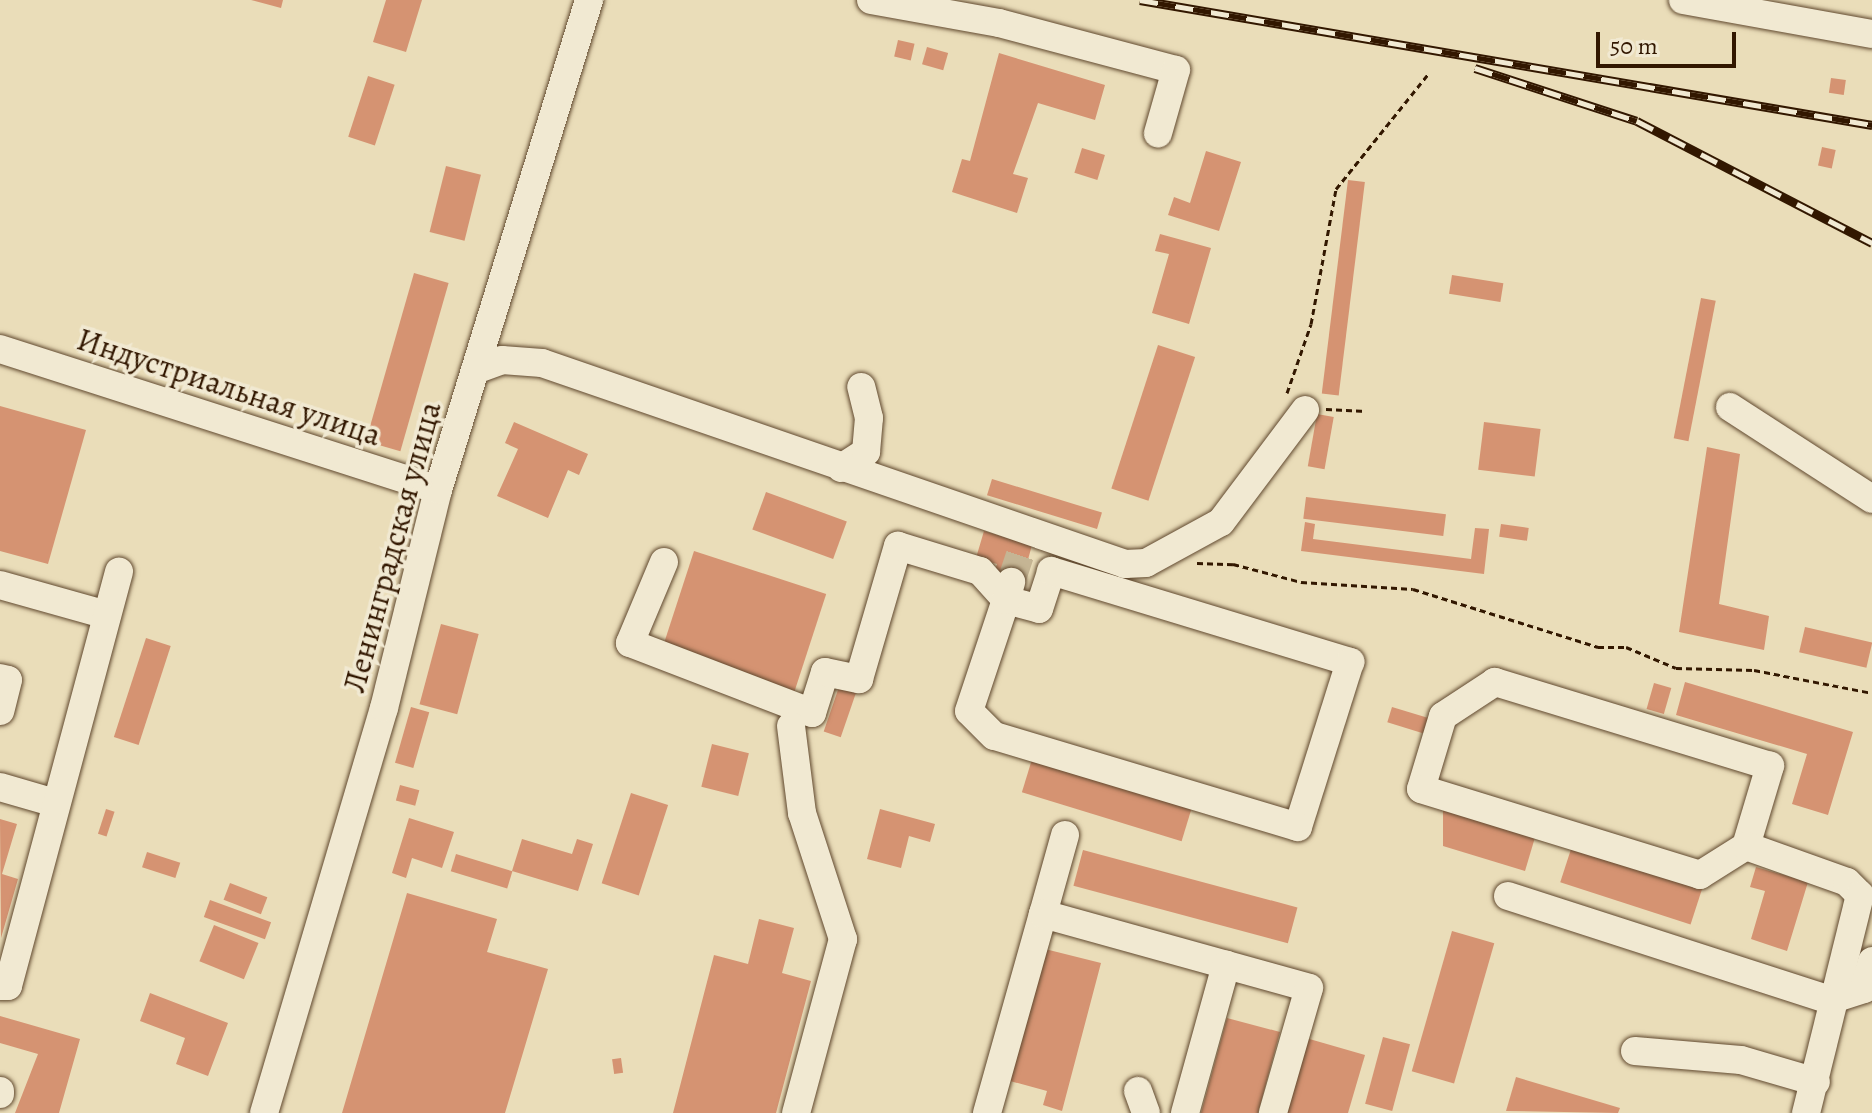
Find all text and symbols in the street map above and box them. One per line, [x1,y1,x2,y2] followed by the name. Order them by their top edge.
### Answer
[1600,16,1740,66] scale bar
[1610,30,1658,62] text: 50 m
[72,320,386,454] street label: Индустриальная улица
[335,397,449,697] street label: Ленинградская улица

